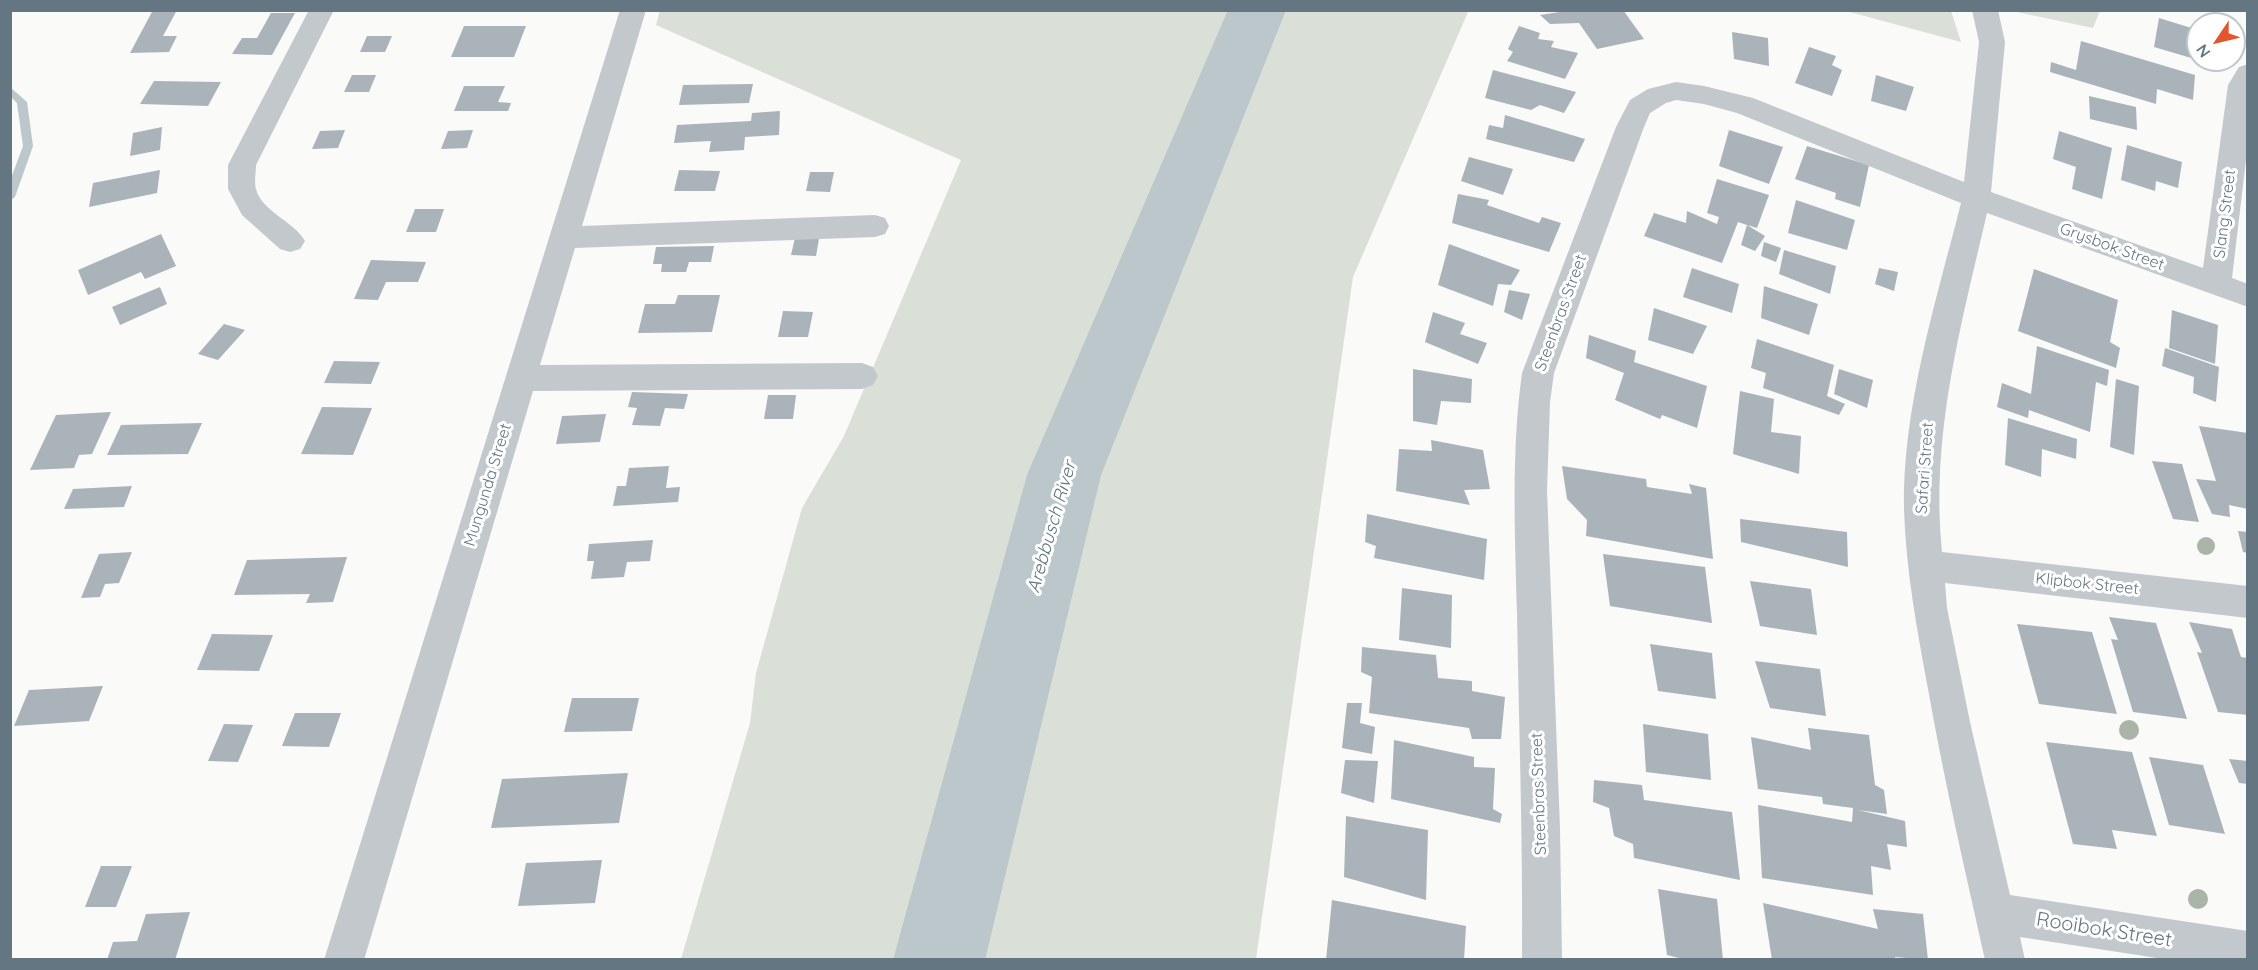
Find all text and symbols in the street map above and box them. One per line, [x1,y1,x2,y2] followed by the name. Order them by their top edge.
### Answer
[2186,12,2246,72] north arrow
[2191,41,2214,62] text: N
[2210,168,2240,260] street label: Slang Street
[2057,219,2167,275] street label: Grysbok Street
[1531,252,1591,374] street label: Steenbras Street
[460,421,516,549] street label: Mungunda Street
[1912,422,1938,514] street label: Safari Street
[1023,459,1081,595] water label: Arebbusch River
[2034,569,2140,599] street label: Klipbok Street
[1527,732,1551,856] street label: Steenbras Street
[2035,907,2173,953] street label: Rooibok Street

